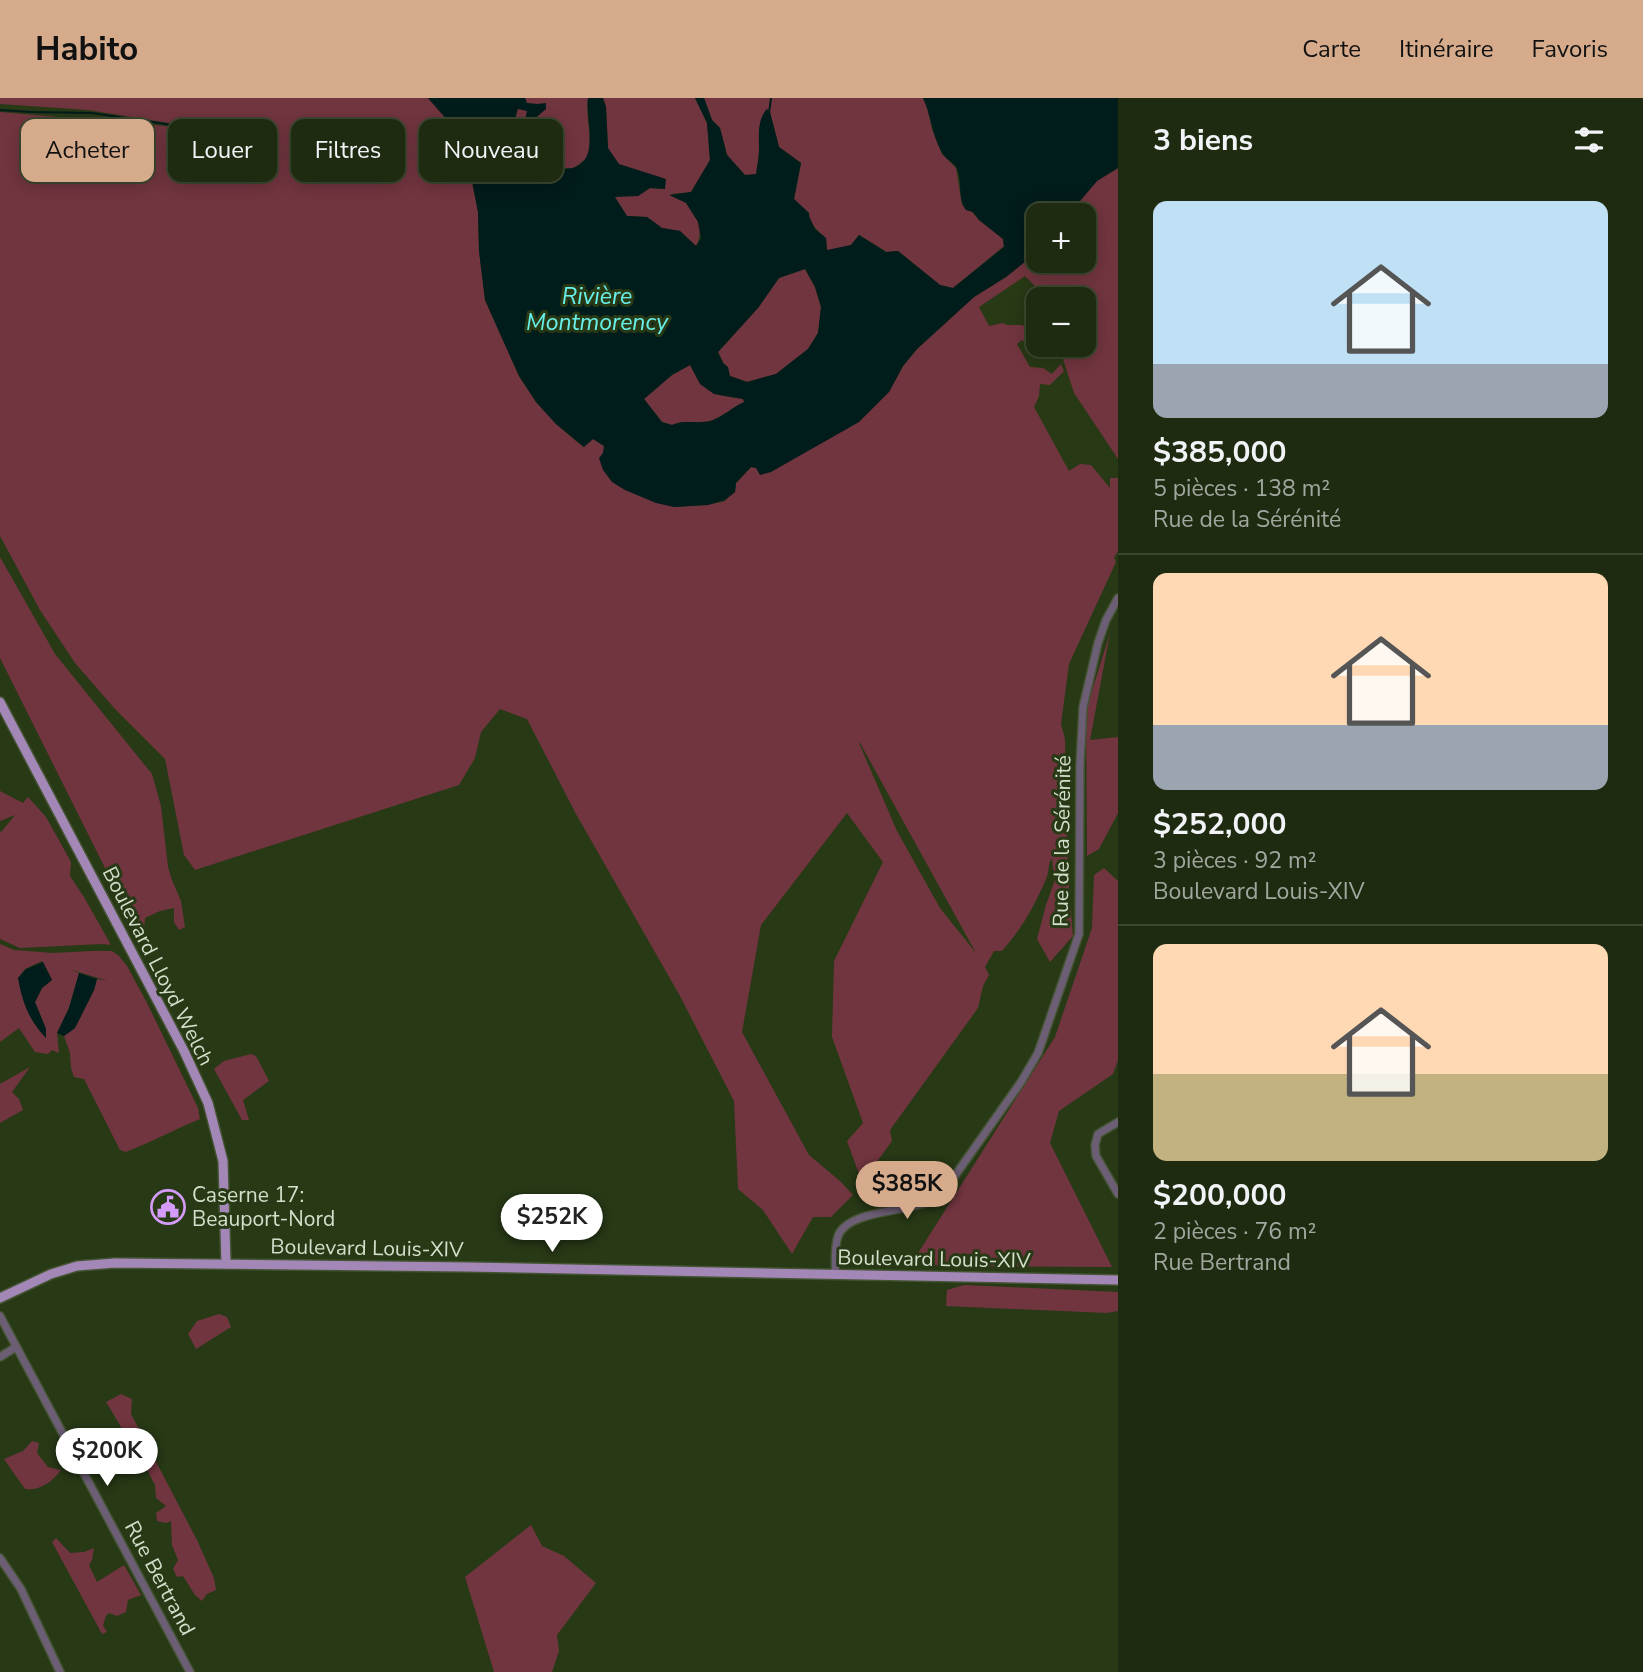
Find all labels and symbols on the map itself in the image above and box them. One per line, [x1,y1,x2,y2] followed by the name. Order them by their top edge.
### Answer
[526,281,669,338] water label: Rivière Montmorency
[1047,755,1077,927] street label: Rue de la Sérénité
[96,862,220,1070] street label: Boulevard Lloyd Welch
[858,1162,956,1221] pin: $385K
[192,1181,335,1233] place label: Caserne 17: Beauport-Nord
[149,1188,187,1226] public building icon: Caserne 17: Beauport-Nord
[503,1194,601,1254] pin: $252K
[270,1232,464,1264] street label: Boulevard Louis-XIV
[837,1243,1031,1275] street label: Boulevard Louis-XIV
[58,1428,156,1488] pin: $200K
[118,1516,202,1640] street label: Rue Bertrand

